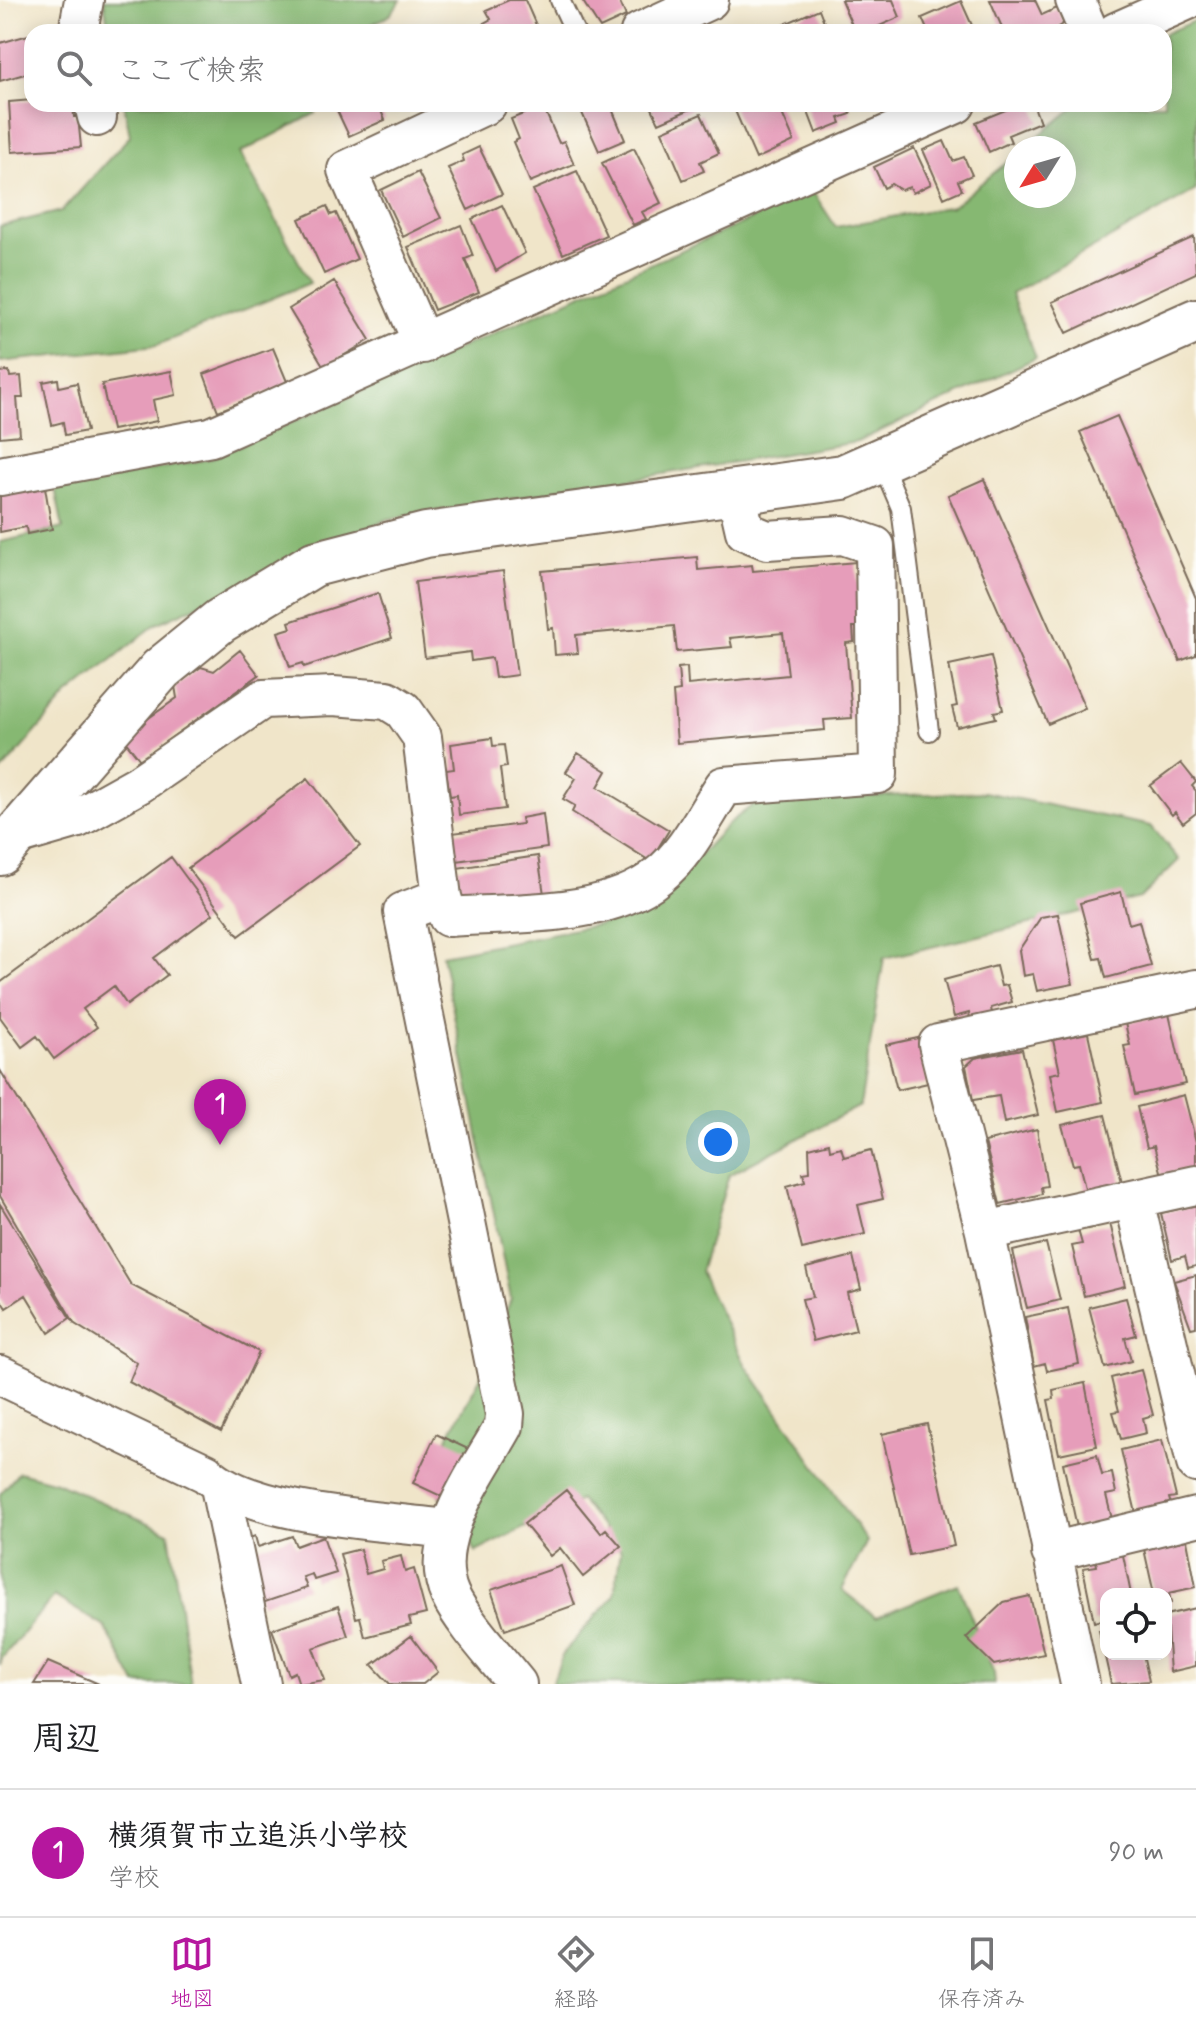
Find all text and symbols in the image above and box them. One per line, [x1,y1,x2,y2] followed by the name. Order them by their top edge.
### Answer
[24,24,1172,112] search box
[52,46,96,90] icon: search
[116,52,266,91] text: ここで検索
[1004,136,1076,208] north arrow
[194,1079,246,1145] pin: 1
[698,1122,738,1162] your location
[1100,1588,1172,1660] map controls
[1100,1588,1172,1660] button: locate
[32,1717,100,1762] text: 周辺
[108,1817,408,1856] text: 横須賀市立追浜小学校
[52,1836,64,1870] text: 1
[1109,1836,1164,1870] text: 90 m
[108,1862,160,1896] text: 学校
[170,1932,214,2014] tab: 地図
[554,1932,598,2014] tab: 経路
[938,1932,1026,2014] tab: 保存済み

